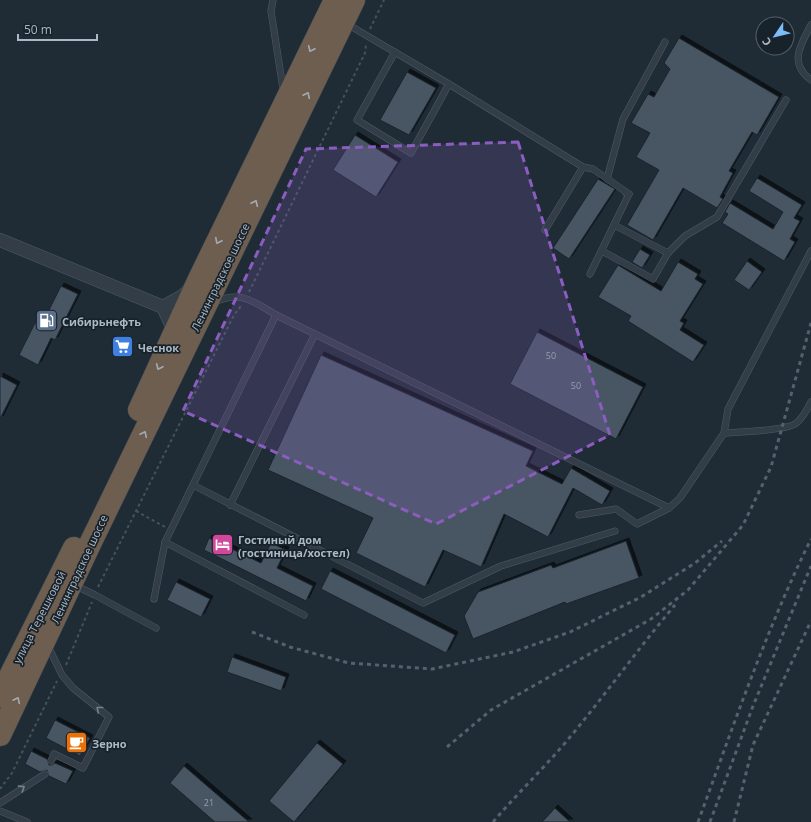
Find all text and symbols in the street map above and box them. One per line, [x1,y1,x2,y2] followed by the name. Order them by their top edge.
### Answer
[18,16,97,42] scale bar
[755,16,795,56] north arrow
[24,21,52,38] text: 50 m
[758,35,775,49] text: С
[308,44,316,52] one-way arrow
[302,92,310,100] one-way arrow
[250,200,258,208] one-way arrow
[187,220,253,334] street label: Ленинградское шоссе
[215,237,223,245] one-way arrow
[33,308,59,334] fuel station icon: Сибирьнефть
[62,314,141,329] place label: Сибирьнефть
[110,334,136,360] supermarket icon: Чеснок
[138,340,179,355] place label: Чеснок
[546,349,556,362] house number: 50
[156,363,164,370] one-way arrow
[571,379,581,392] house number: 50
[139,430,147,438] one-way arrow
[47,512,111,626] street label: Ленинградское шоссе
[210,532,236,558] hotel icon: Гостиный дом (гостиница/хостел)
[238,532,350,560] place label: Гостиный дом (гостиница/хостел)
[9,568,69,666] street label: улица Терешковой
[12,697,20,704] one-way arrow
[97,707,104,714] one-way arrow
[64,730,90,756] cafe icon: Зерно
[92,736,127,751] place label: Зерно
[18,785,25,793] one-way arrow
[204,796,214,809] house number: 21

